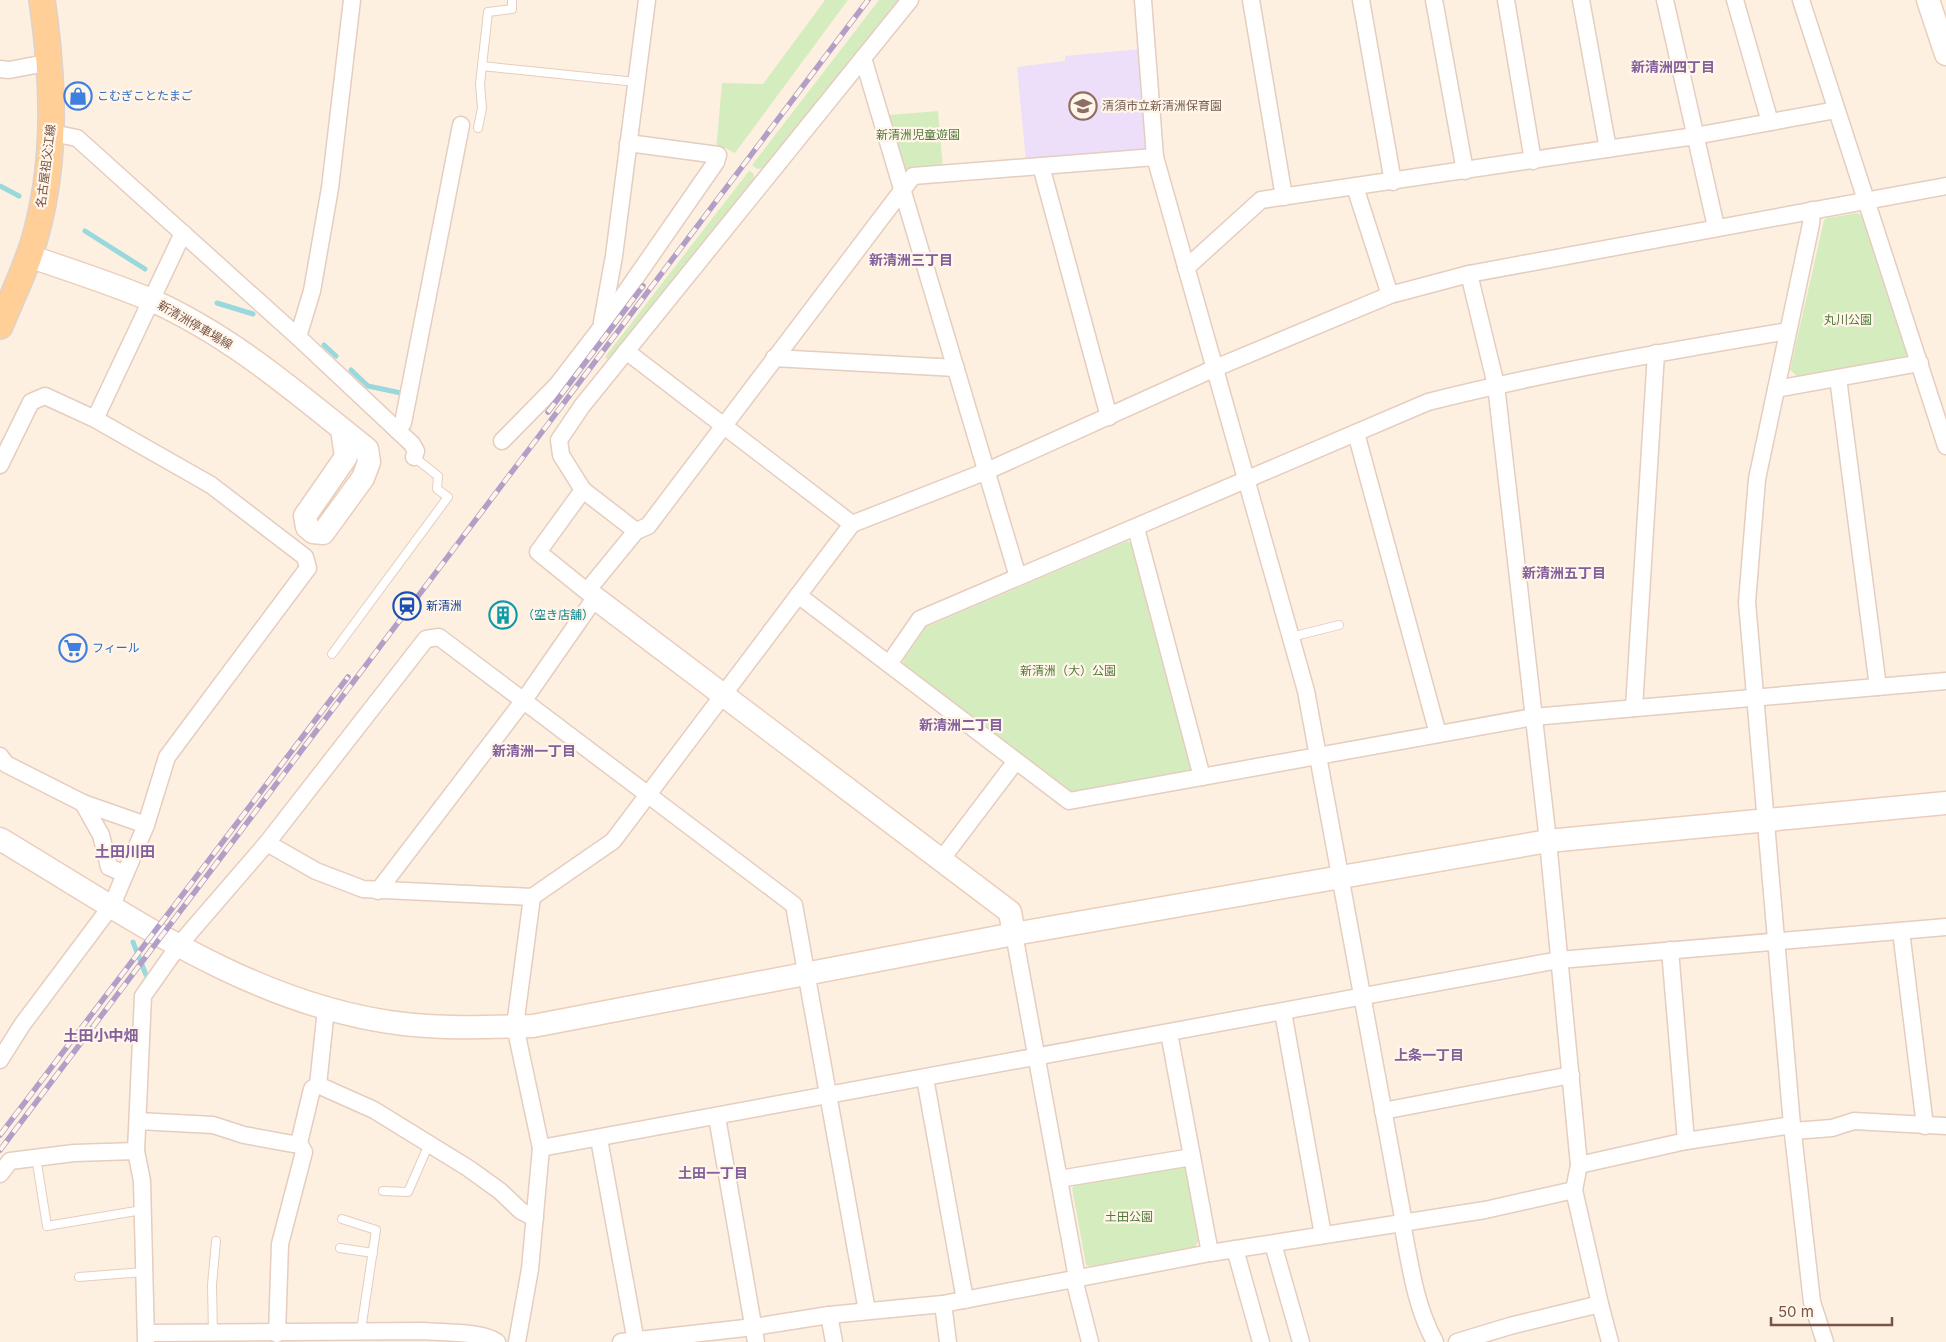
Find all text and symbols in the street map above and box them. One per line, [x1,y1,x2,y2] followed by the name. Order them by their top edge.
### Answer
[1631,58,1715,75] district label: 新清洲四丁目
[63,81,93,111] shop icon: こむぎことたまご
[97,88,193,103] place label: こむぎことたまご
[1068,91,1098,121] school or university icon: 清須市立新清洲保育園
[1102,98,1222,113] place label: 清須市立新清洲保育園
[33,123,58,209] street label: 名古屋祖父江線
[876,127,960,142] park label: 新清洲児童遊園
[869,251,953,268] district label: 新清洲三丁目
[155,297,235,352] street label: 新清洲停車場線
[1824,312,1872,327] park label: 丸川公園
[1522,564,1606,581] district label: 新清洲五丁目
[392,591,422,621] station icon: 新清洲
[426,598,462,613] place label: 新清洲
[488,600,518,630] building icon: （空き店舗）
[522,607,594,622] place label: （空き店舗）
[58,633,88,663] supermarket icon: フィール
[92,640,140,655] place label: フィール
[1020,663,1116,678] park label: 新清洲（大）公園
[919,716,1003,733] district label: 新清洲二丁目
[492,742,576,759] district label: 新清洲一丁目
[95,842,155,861] district label: 土田川田
[63,1026,139,1045] district label: 土田小中畑
[1394,1046,1464,1063] district label: 上条一丁目
[678,1164,748,1181] district label: 土田一丁目
[1105,1209,1153,1224] park label: 土田公園
[1771,1294,1892,1326] scale bar
[1778,1302,1814,1321] text: 50 m

